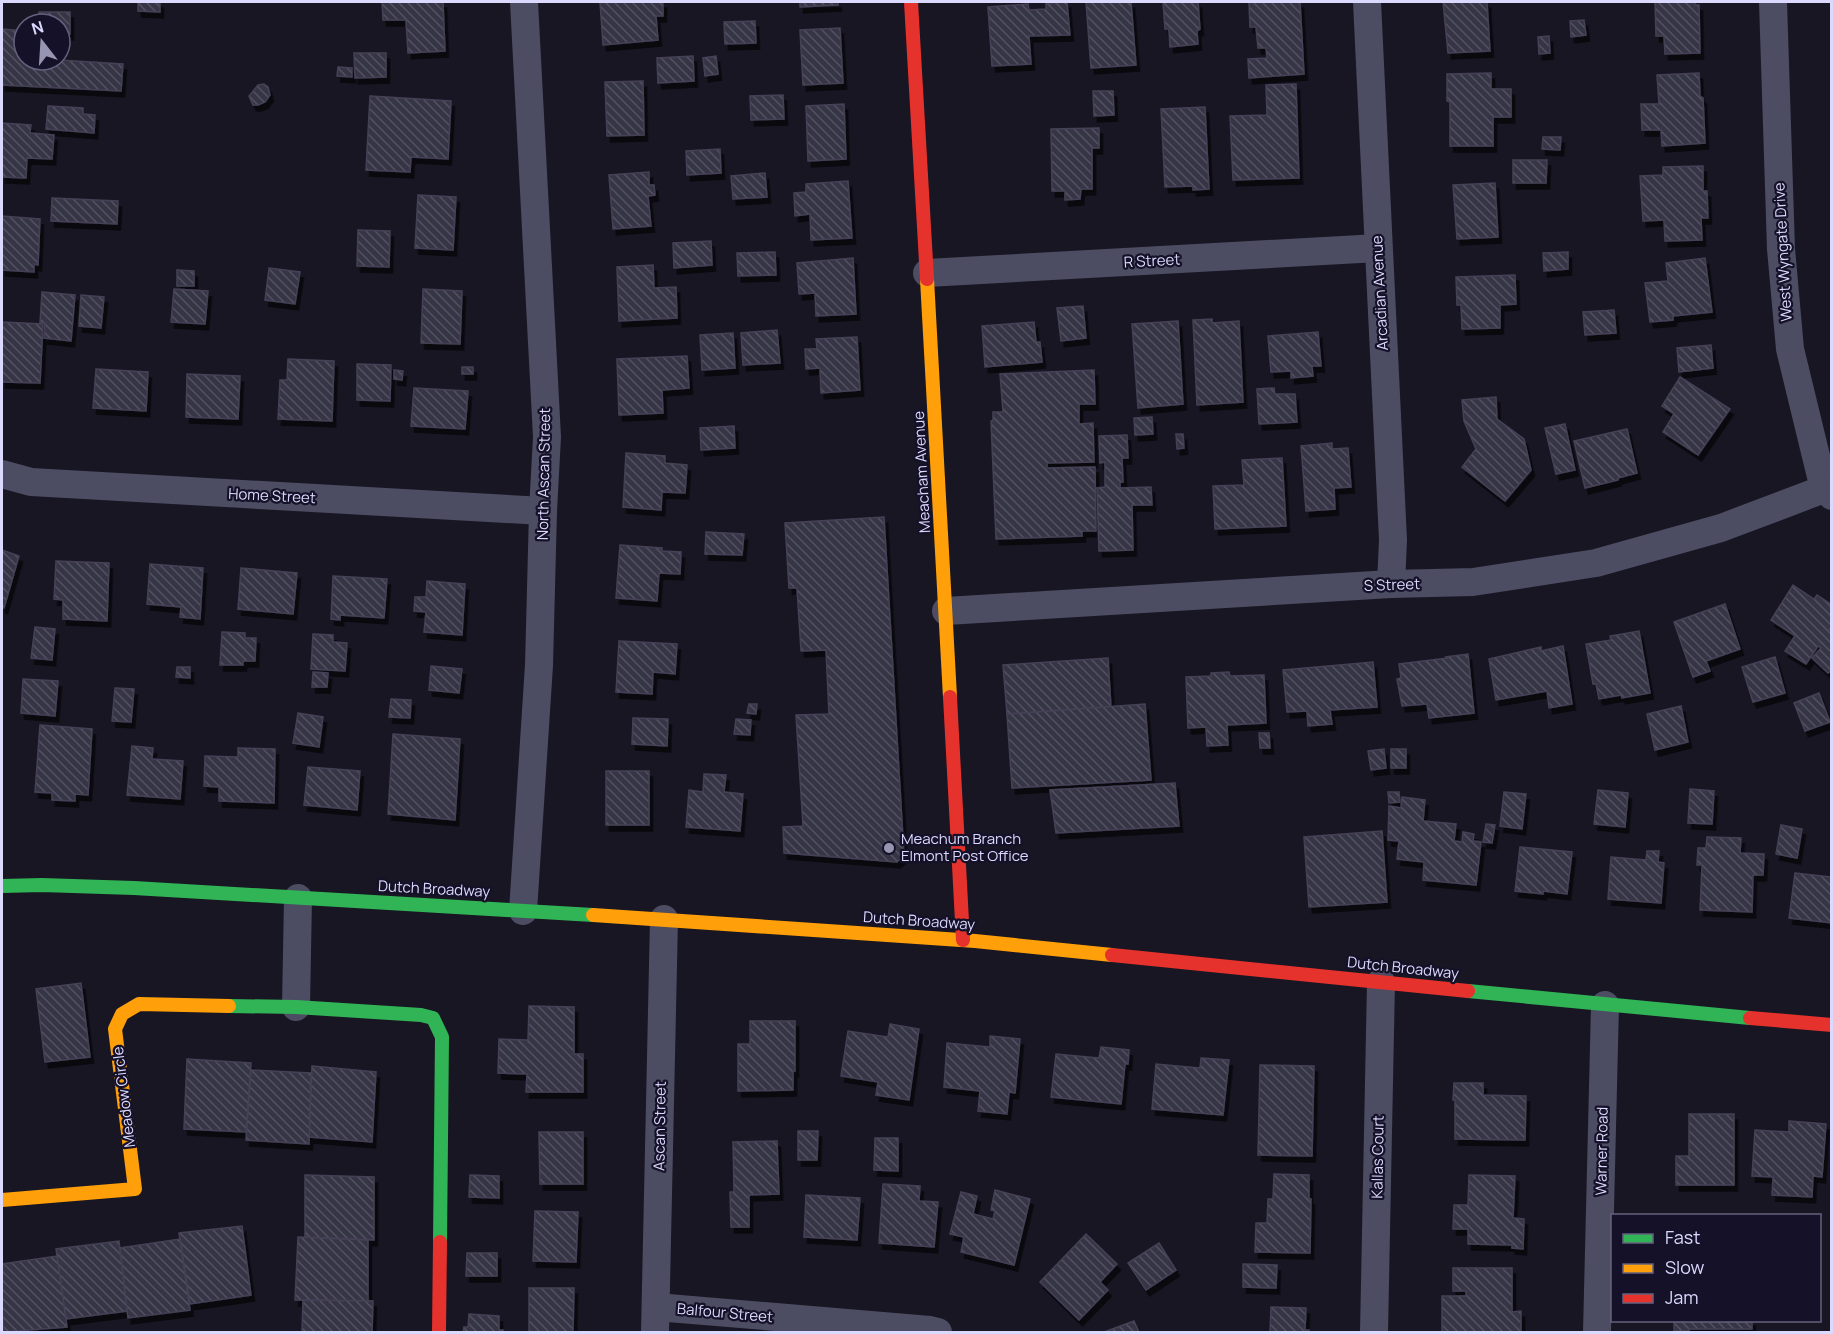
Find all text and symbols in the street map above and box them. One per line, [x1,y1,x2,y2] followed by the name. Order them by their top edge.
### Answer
[12,12,72,72] north arrow
[29,15,46,40] text: N
[1768,182,1797,322] street label: West Wyngate Drive
[1366,235,1393,351] street label: Arcadian Avenue
[1123,249,1181,272] street label: R Street
[532,408,555,540] street label: North Ascan Street
[908,410,935,534] street label: Meacham Avenue
[228,483,316,508] street label: Home Street
[1363,573,1420,596] street label: S Street
[901,828,1029,866] place label: Meachum Branch Elmont Post Office
[882,841,896,855] marker: Meachum Branch Elmont Post Office
[377,875,491,902] street label: Dutch Broadway
[862,906,976,935] street label: Dutch Broadway
[1346,951,1460,984] street label: Dutch Broadway
[107,1045,140,1149] street label: Meadow Circle
[648,1081,671,1171] street label: Ascan Street
[1590,1106,1613,1196] street label: Warner Road
[1366,1115,1389,1199] street label: Kallas Court
[1611,1214,1821,1322] legend
[1665,1225,1700,1249] text: Fast
[1665,1255,1705,1279] text: Slow
[1665,1285,1699,1309] text: Jam
[676,1298,774,1327] street label: Balfour Street

